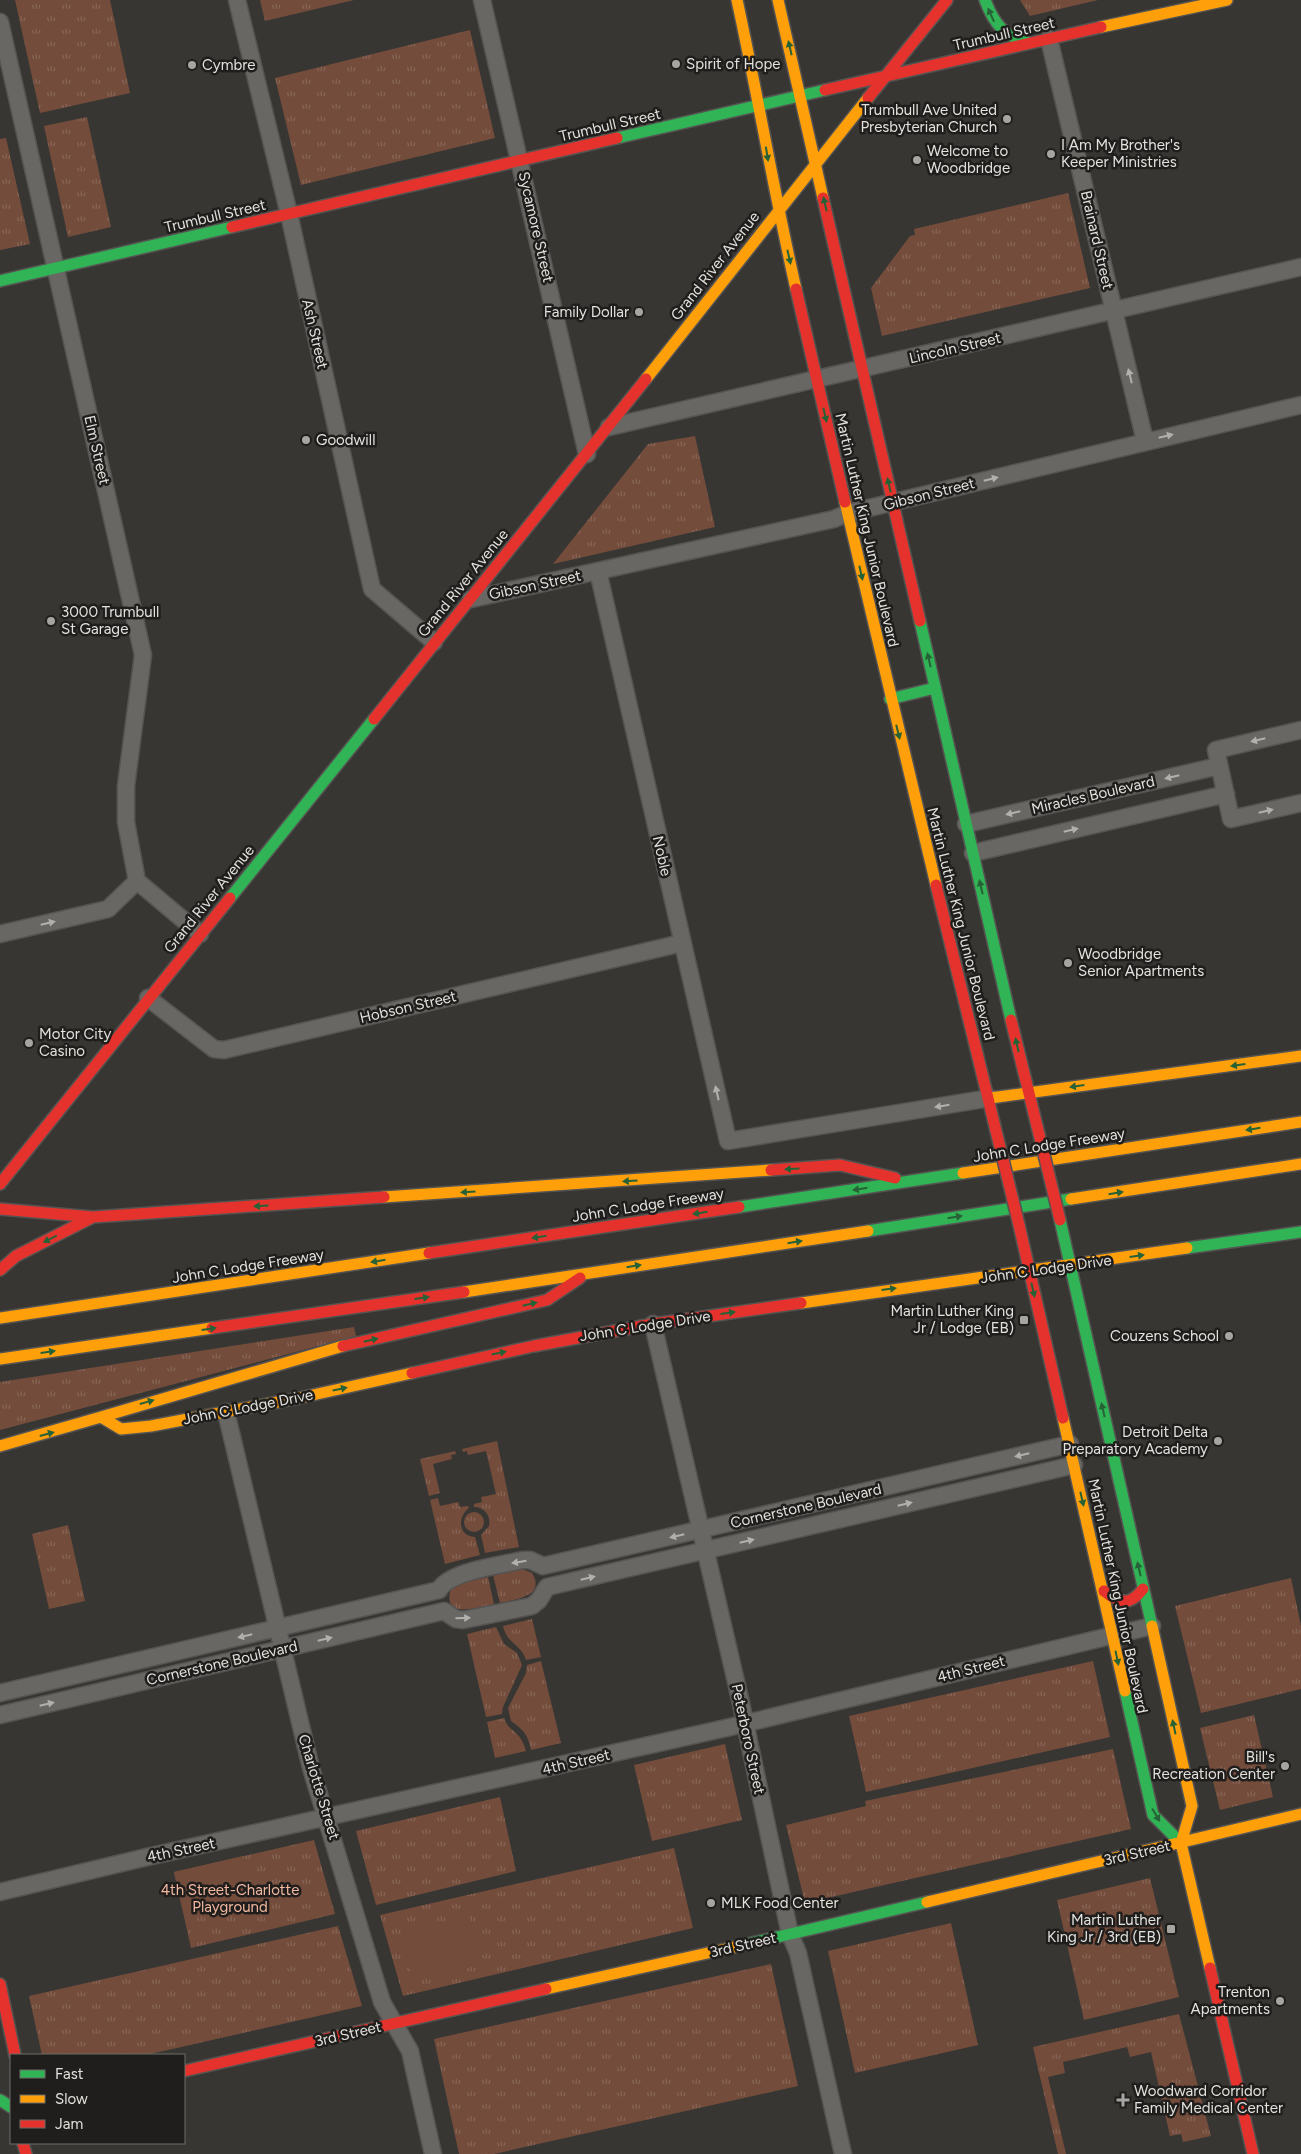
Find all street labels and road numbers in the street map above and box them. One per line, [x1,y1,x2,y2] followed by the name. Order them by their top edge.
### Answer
[952,14,1057,54] street label: Trumbull Street
[558,105,663,145] street label: Trumbull Street
[515,170,558,284] street label: Sycamore Street
[1077,189,1117,292] street label: Brainard Street
[163,196,268,236] street label: Trumbull Street
[667,208,763,324] street label: Grand River Avenue
[298,297,332,371] street label: Ash Street
[907,329,1003,367] street label: Lincoln Street
[831,411,903,649] street label: Martin Luther King Junior Boulevard
[80,414,114,487] street label: Elm Street
[881,474,977,514] street label: Gibson Street
[414,526,512,640] street label: Grand River Avenue
[487,566,583,604] street label: Gibson Street
[1030,772,1156,818] street label: Miracles Boulevard
[923,806,999,1042] street label: Martin Luther King Junior Boulevard
[649,834,675,878] street label: Noble
[160,842,258,956] street label: Grand River Avenue
[358,987,458,1027] street label: Hobson Street
[972,1124,1126,1166] street label: John C Lodge Freeway
[571,1184,725,1226] street label: John C Lodge Freeway
[171,1245,325,1287] street label: John C Lodge Freeway
[979,1251,1113,1287] street label: John C Lodge Drive
[578,1307,712,1345] street label: John C Lodge Drive
[181,1386,315,1428] street label: John C Lodge Drive
[1084,1477,1152,1715] street label: Martin Luther King Junior Boulevard
[729,1480,883,1532] street label: Cornerstone Boulevard
[145,1637,299,1689] street label: Cornerstone Boulevard
[935,1652,1007,1686] street label: 4th Street
[727,1682,769,1796] street label: Peterboro Street
[294,1732,344,1842] street label: Charlotte Street
[540,1745,612,1779] street label: 4th Street
[145,1834,217,1866] street label: 4th Street
[1102,1837,1172,1869] street label: 3rd Street
[708,1929,778,1961] street label: 3rd Street
[313,2018,383,2050] street label: 3rd Street

